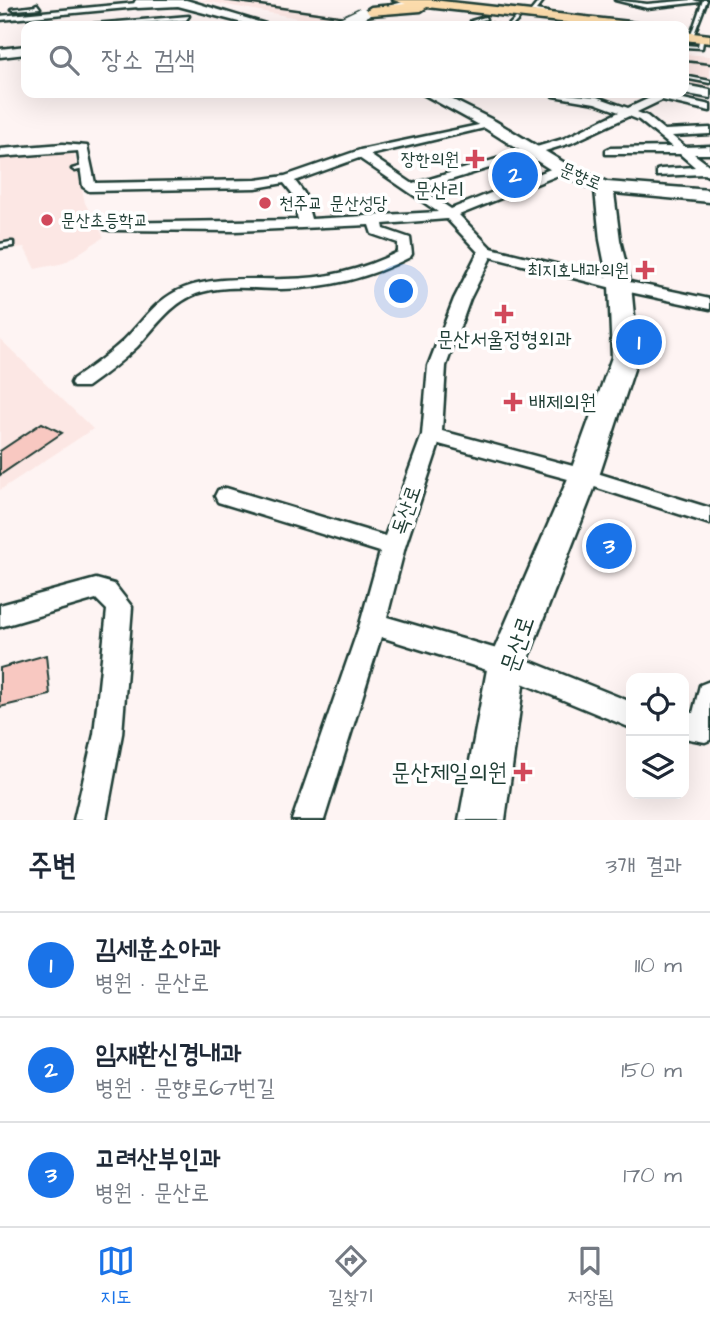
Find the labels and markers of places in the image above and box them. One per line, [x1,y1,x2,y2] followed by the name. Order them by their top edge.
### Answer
[401,147,459,172] place label: 장한의원
[465,149,485,169] marker: 장한의원
[492,149,538,201] pin: 2
[279,191,388,216] place label: 천주교 문산성당
[257,195,273,211] marker: 천주교 문산성당
[61,208,148,233] place label: 문산초등학교
[39,212,55,228] marker: 문산초등학교
[528,258,629,283] place label: 최지호내과의원
[635,260,655,280] marker: 최지호내과의원
[494,304,514,324] marker: 문산서울정형외과
[616,316,662,368] pin: 1
[436,325,572,354] place label: 문산서울정형외과
[529,388,597,417] place label: 배제의원
[503,392,523,412] marker: 배제의원
[586,520,632,572] pin: 3
[391,756,507,790] place label: 문산제일의원
[513,762,533,782] marker: 문산제일의원

